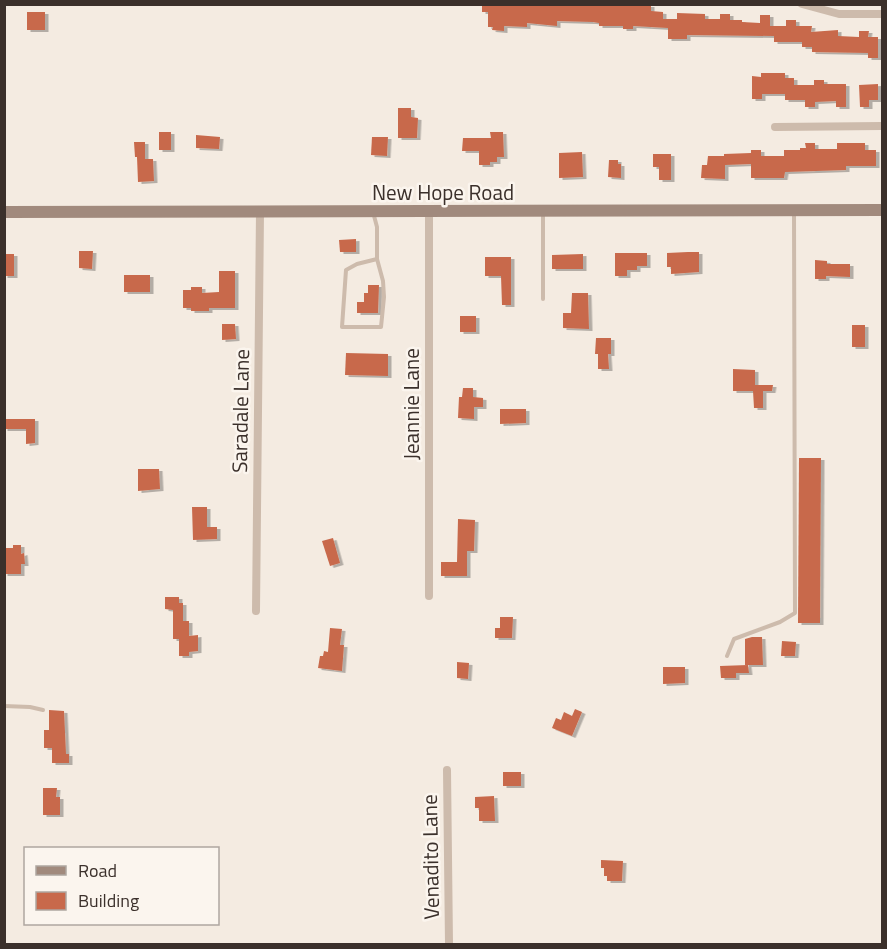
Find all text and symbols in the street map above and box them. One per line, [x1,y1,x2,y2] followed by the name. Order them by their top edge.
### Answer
[372,176,514,208] street label: New Hope Road
[395,348,427,460] street label: Jeannie Lane
[223,349,257,473] street label: Saradale Lane
[413,794,447,920] street label: Venadito Lane
[24,847,219,925] legend
[78,857,117,884] text: Road
[78,887,139,914] text: Building

